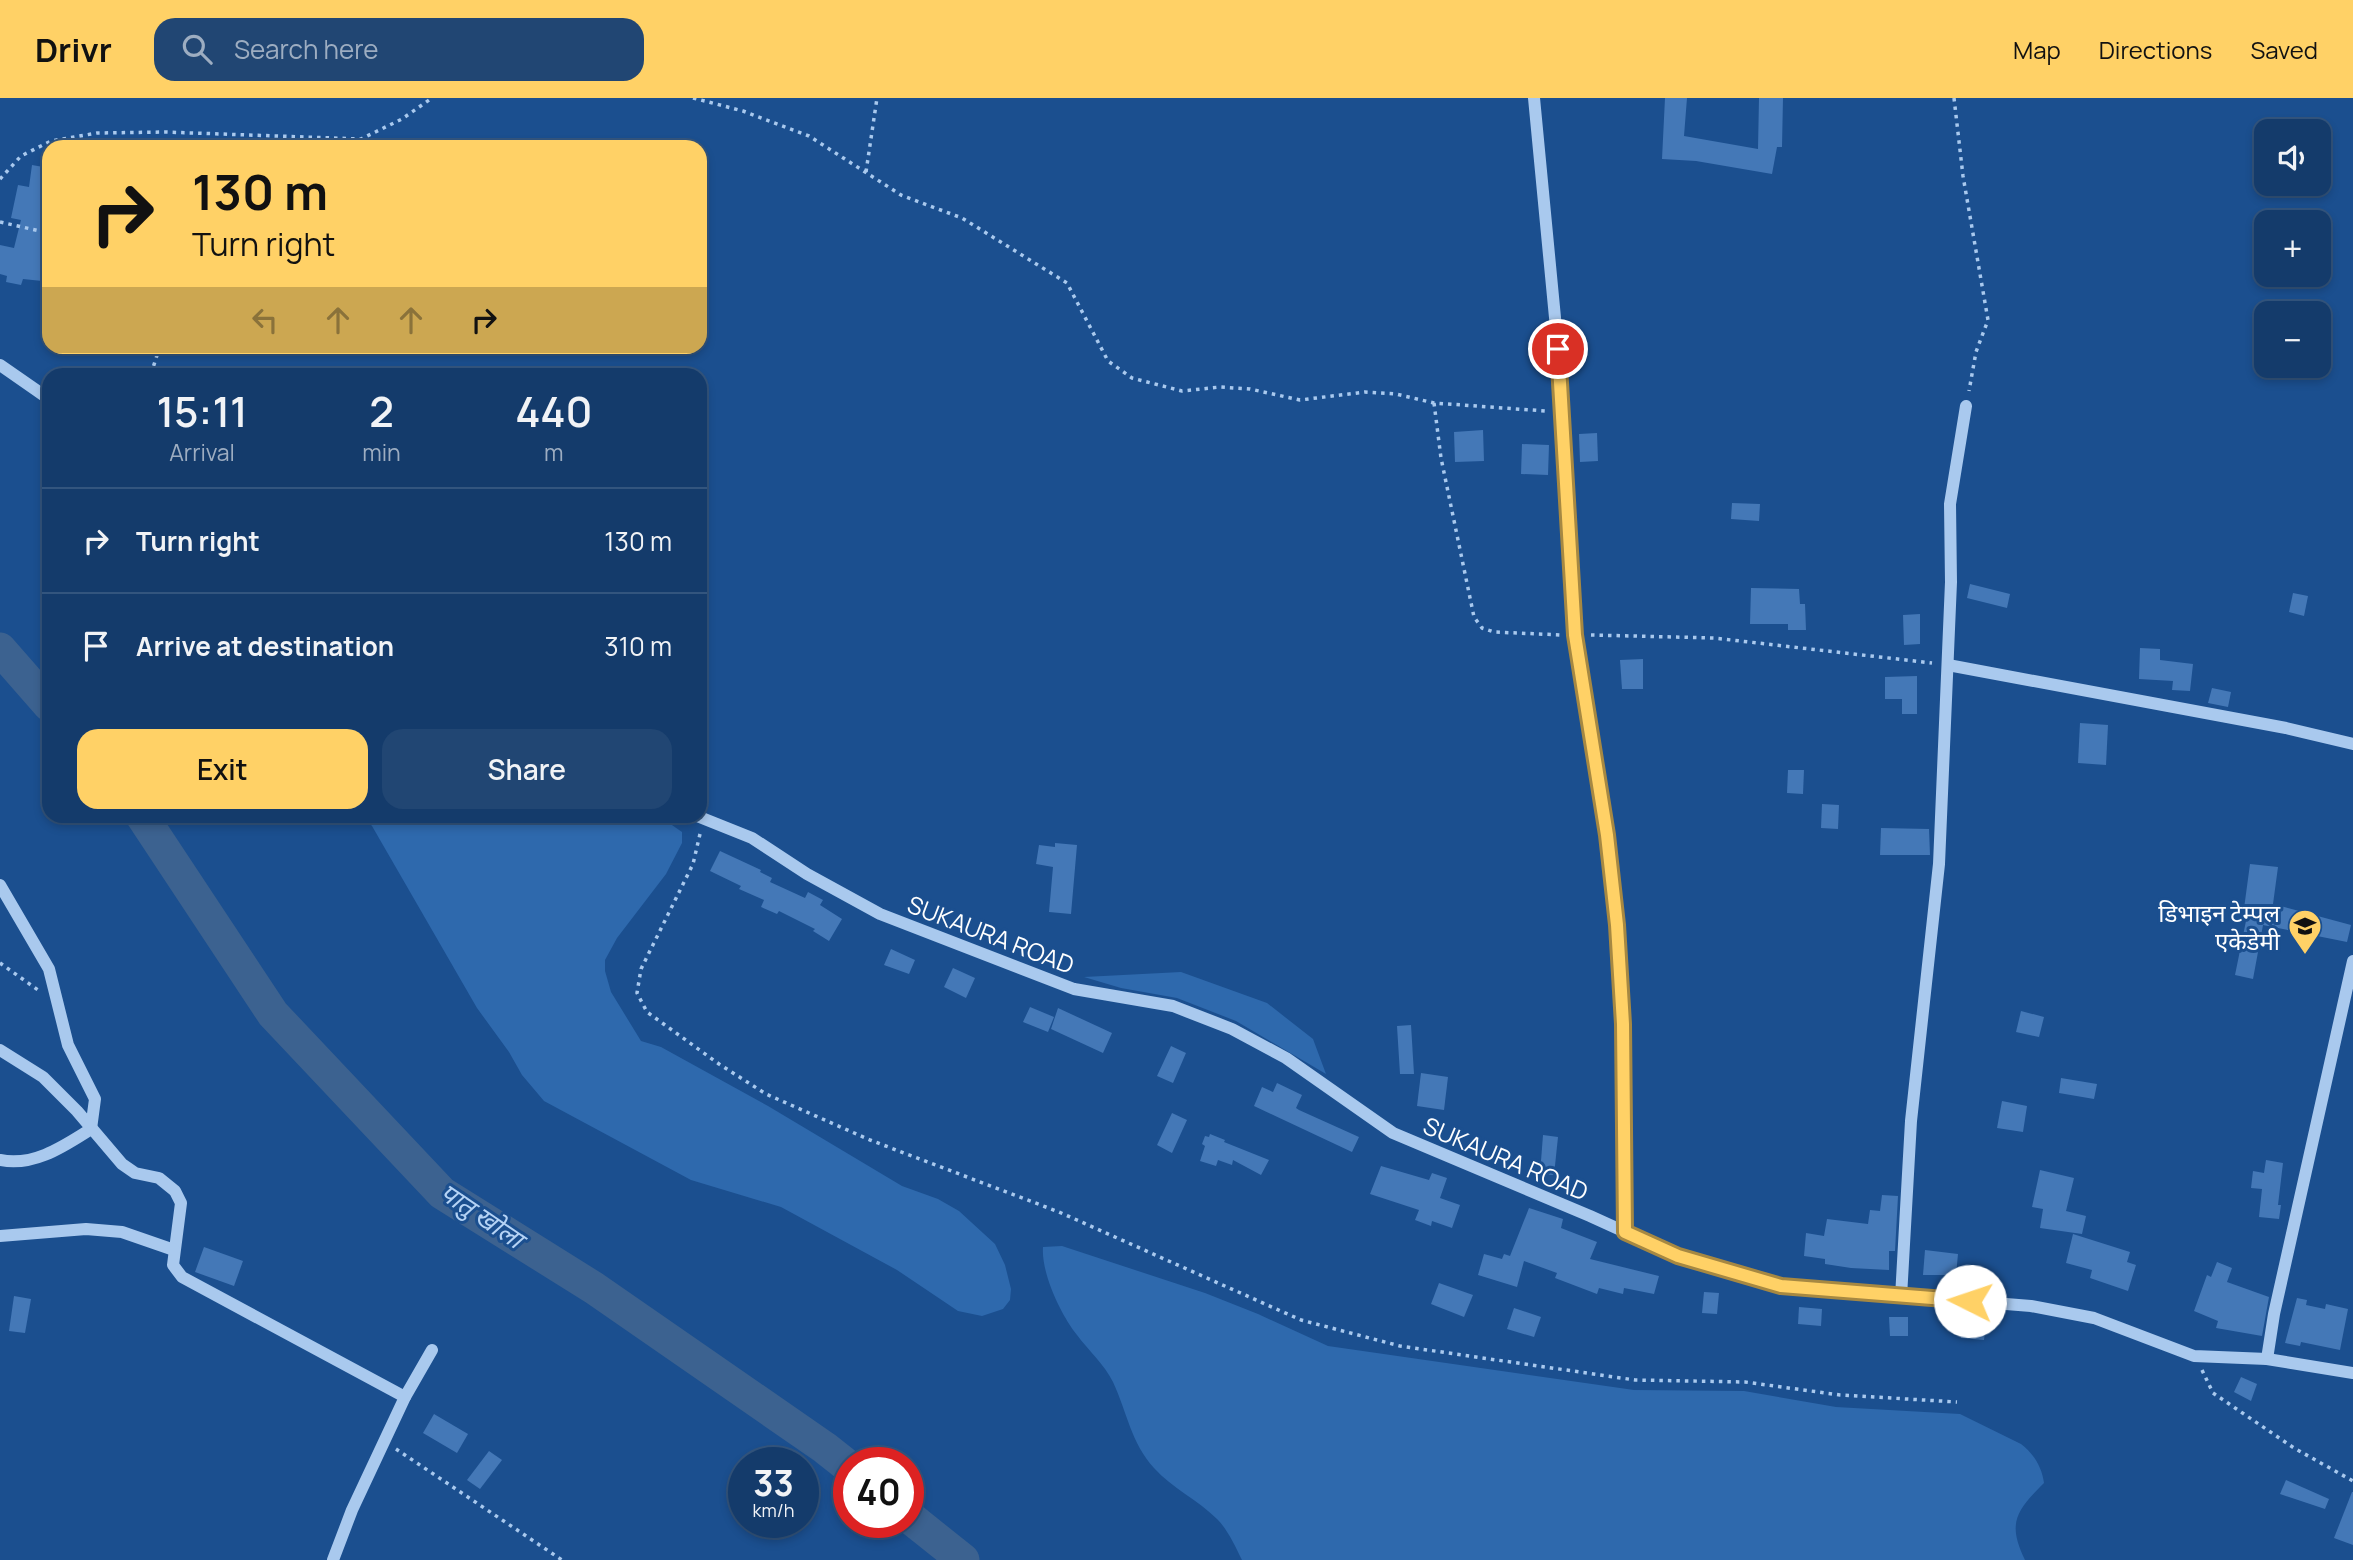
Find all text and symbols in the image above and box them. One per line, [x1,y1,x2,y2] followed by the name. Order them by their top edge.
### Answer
[154,18,644,81] search box
[35,27,112,72] text: Drivr
[178,30,216,68] icon: search
[234,31,378,67] text: Search here
[2013,33,2061,66] text: Map
[2099,33,2212,66] text: Directions
[2250,33,2318,66] text: Saved
[2254,119,2331,378] map controls
[2254,119,2331,196] button: sound
[192,158,328,225] text: 130 m
[77,168,168,259] icon: right
[2254,210,2331,287] button: +
[192,222,335,266] text: Turn right
[246,301,284,339] icon: left
[319,301,357,339] icon: ahead
[392,301,430,339] icon: ahead
[465,301,503,339] icon: right
[2254,301,2331,378] button: −
[1528,319,1588,379] pin
[1539,330,1577,368] icon: arrive
[156,382,248,440] text: 15:11
[369,382,394,440] text: 2
[515,382,593,440] text: 440
[169,436,235,468] text: Arrival
[362,436,401,468] text: min
[544,436,564,468] text: m
[77,522,115,560] icon: right
[136,523,260,559] text: Turn right
[604,523,672,559] text: 130 m
[77,627,115,665] icon: arrive
[136,628,394,664] text: Arrive at destination
[604,628,672,664] text: 310 m
[77,729,368,809] button: Exit
[382,729,672,809] button: Share
[903,887,1079,981] street label: SUKAURA ROAD
[2158,896,2281,957] place label: डिभाइन टेम्पल एकेडेमी
[2286,907,2324,956] school or university icon: डिभाइन टेम्पल एकेडेमी
[1419,1108,1593,1208] street label: SUKAURA ROAD
[433,1174,535,1259] water label: पातु खोला
[1933,1264,2007,1338] position arrow
[833,1447,924,1538] speed limit sign: 40
[753,1459,794,1507] text: 33
[753,1498,794,1522] text: km/h

